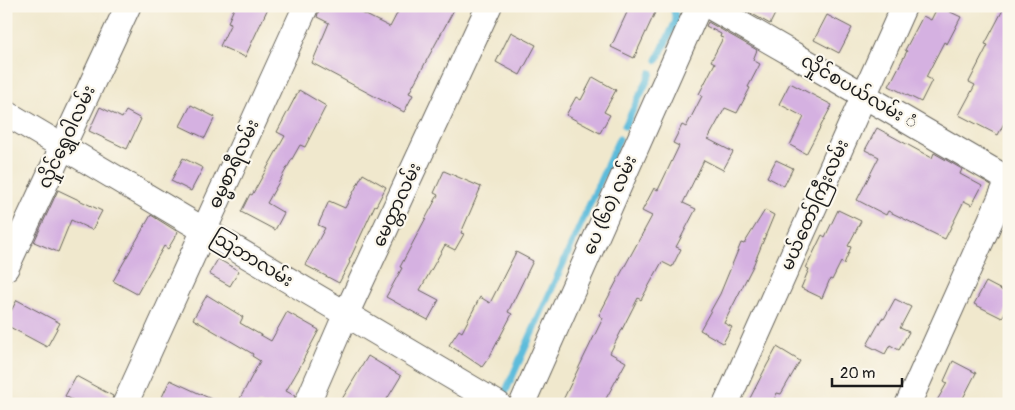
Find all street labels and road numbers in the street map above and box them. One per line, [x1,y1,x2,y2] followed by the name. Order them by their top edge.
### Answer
[795,47,923,137] street label: လှိုင်စပယ်လမ်း ံ
[30,81,104,193] street label: လှိုင်ရွှေဝါလမ်း
[201,115,268,214] street label: ဓမ္မစာရီလမ်း
[773,135,857,275] street label: မယ်တော်ကြီးလမ်း
[576,151,642,258] street label: ပေ (၆၀) လမ်း
[366,158,429,252] street label: မေတ္တာလမ်း
[205,224,298,295] street label: သြဘာလမ်း

